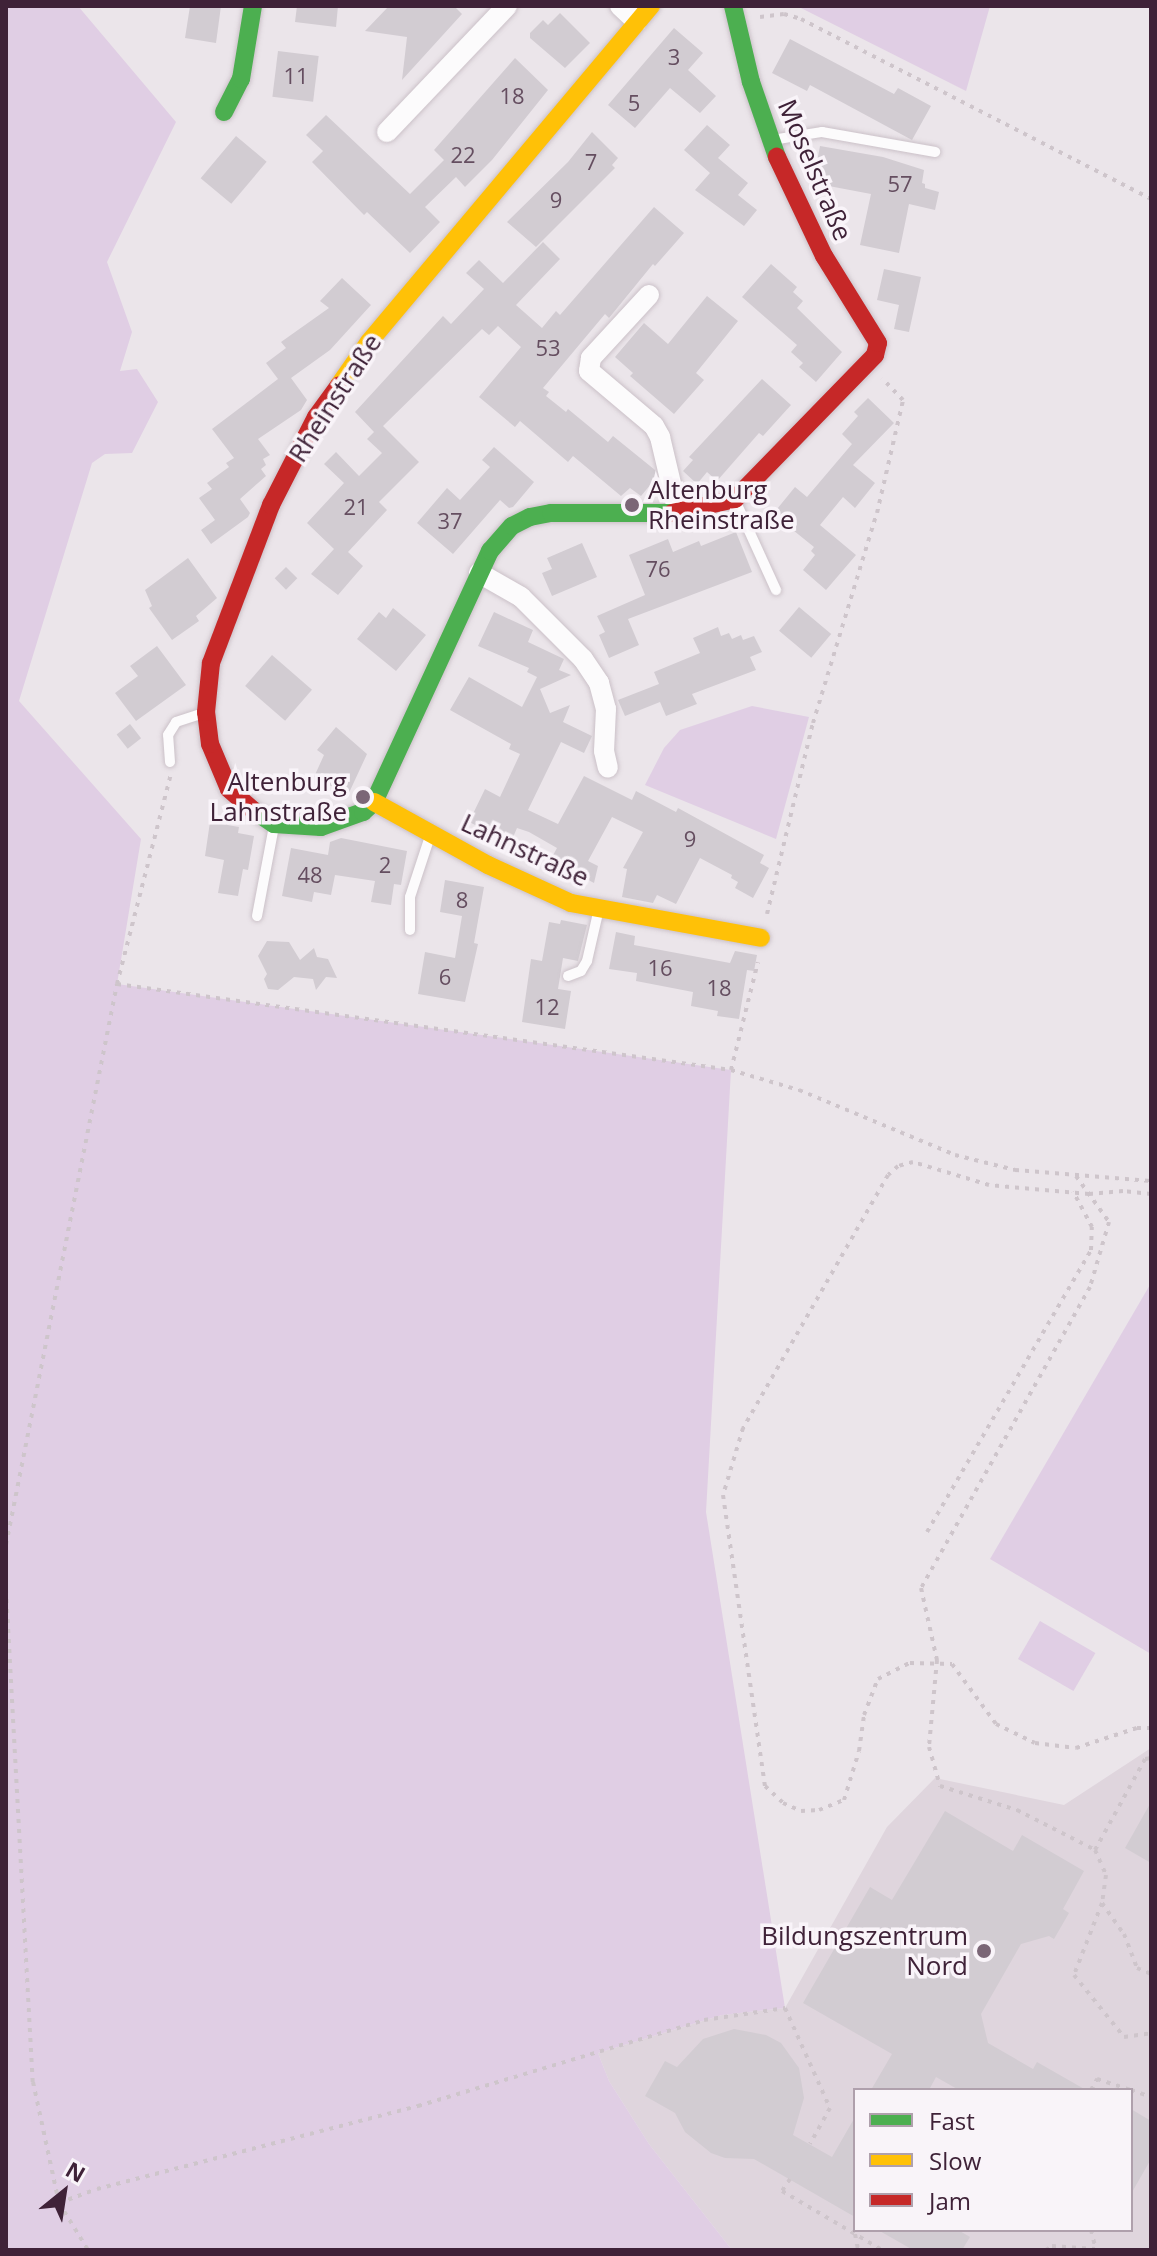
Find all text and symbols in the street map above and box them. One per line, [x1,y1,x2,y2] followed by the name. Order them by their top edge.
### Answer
[668,44,680,70] house number: 3
[283,63,309,89] house number: 11
[499,83,525,109] house number: 18
[628,90,640,116] house number: 5
[771,95,859,245] street label: Moselstraße
[450,142,476,168] house number: 22
[585,149,597,175] house number: 7
[887,171,913,197] house number: 57
[550,187,562,213] house number: 9
[282,328,388,468] street label: Rheinstraße
[535,335,561,361] house number: 53
[648,474,795,536] place label: Altenburg Rheinstraße
[343,494,369,520] house number: 21
[623,496,641,514] marker: Altenburg Rheinstraße
[437,508,463,534] house number: 37
[645,556,671,582] house number: 76
[210,766,347,828] place label: Altenburg Lahnstraße
[354,788,372,806] marker: Altenburg Lahnstraße
[456,807,594,893] street label: Lahnstraße
[684,826,696,852] house number: 9
[379,852,391,878] house number: 2
[297,862,323,888] house number: 48
[456,887,468,913] house number: 8
[647,955,673,981] house number: 16
[439,964,451,990] house number: 6
[706,975,732,1001] house number: 18
[534,994,560,1020] house number: 12
[761,1920,968,1982] place label: Bildungszentrum Nord
[975,1942,993,1960] marker: Bildungszentrum Nord
[853,2088,1133,2232] legend
[929,2104,975,2137] text: Fast
[929,2144,981,2177] text: Slow
[24,2152,104,2232] north arrow
[61,2154,91,2189] text: N
[929,2184,971,2217] text: Jam

